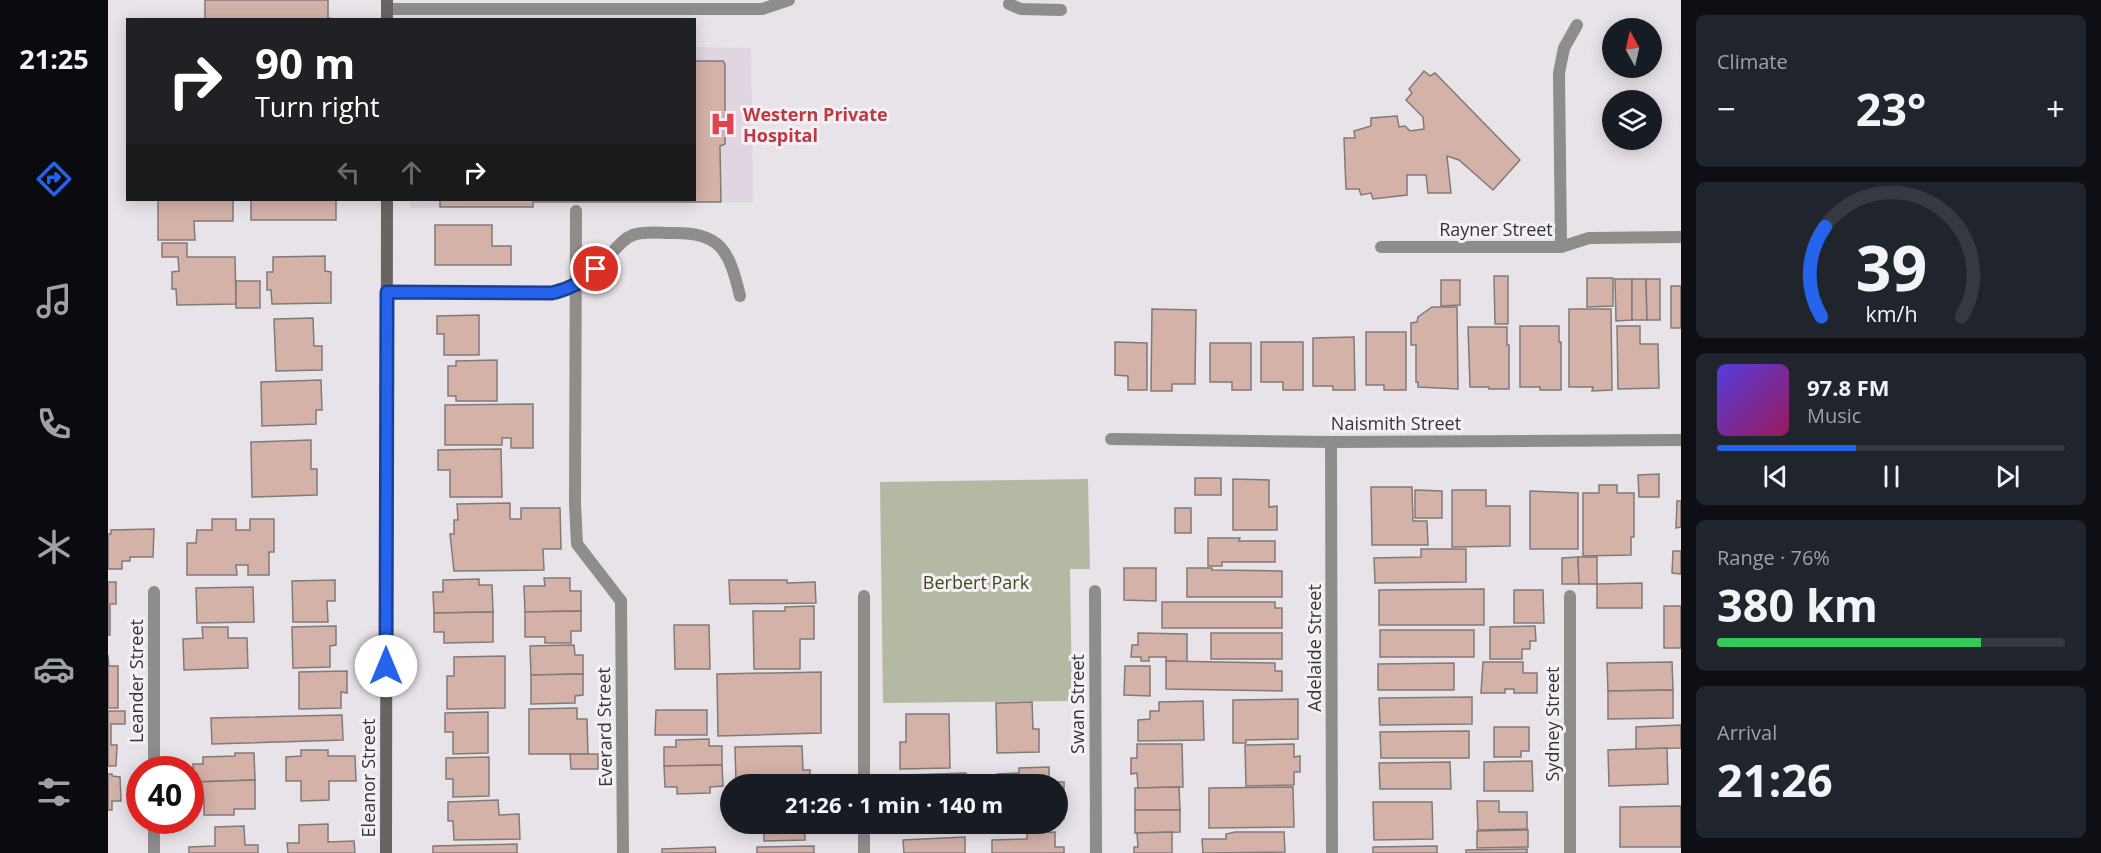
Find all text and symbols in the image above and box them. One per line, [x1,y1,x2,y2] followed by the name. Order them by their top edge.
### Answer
[1602,18,1662,78] north arrow
[1602,18,1662,150] map controls
[255,34,355,91] text: 90 m
[19,40,89,77] text: 21:25
[156,42,234,120] icon: right
[1717,48,1788,75] text: Climate
[1856,78,1926,139] text: 23°
[1717,86,1736,131] text: −
[2046,86,2065,131] text: +
[255,88,380,125] text: Turn right
[1602,90,1662,150] button: layers
[743,102,888,147] place label: Western Private Hospital
[708,109,738,139] hospital icon: Western Private Hospital
[332,156,365,189] icon: left
[395,156,428,189] icon: ahead
[458,156,491,189] icon: right
[33,158,75,200] icon: directions
[1439,217,1553,241] street label: Rayner Street
[1855,224,1927,309] text: 39
[570,243,621,294] pin
[579,252,612,285] icon: arrive
[33,280,75,322] icon: music
[1865,299,1917,328] text: km/h
[1807,372,1890,402] text: 97.8 FM
[1807,402,1861,429] text: Music
[33,403,75,445] icon: phone
[1331,411,1461,435] street label: Naismith Street
[1759,460,1792,493] icon: previous
[1875,460,1908,493] icon: pause
[1991,460,2024,493] icon: next
[33,526,75,568] icon: climate
[1717,544,1830,571] text: Range · 76%
[923,570,1030,594] park label: Berbert Park
[1717,574,1878,635] text: 380 km
[1302,584,1326,712] street label: Adelaide Street
[124,619,148,743] street label: Leander Street
[354,634,418,698] position arrow
[33,648,75,690] icon: car
[1065,654,1089,754] street label: Swan Street
[1540,666,1564,782] street label: Sydney Street
[591,667,617,787] street label: Everard Street
[356,719,380,837] street label: Eleanor Street
[1717,719,1777,746] text: Arrival
[1717,749,1833,810] text: 21:26
[126,756,204,834] speed limit sign: 40
[33,771,75,813] icon: filters
[785,789,1003,819] text: 21:26 · 1 min · 140 m

